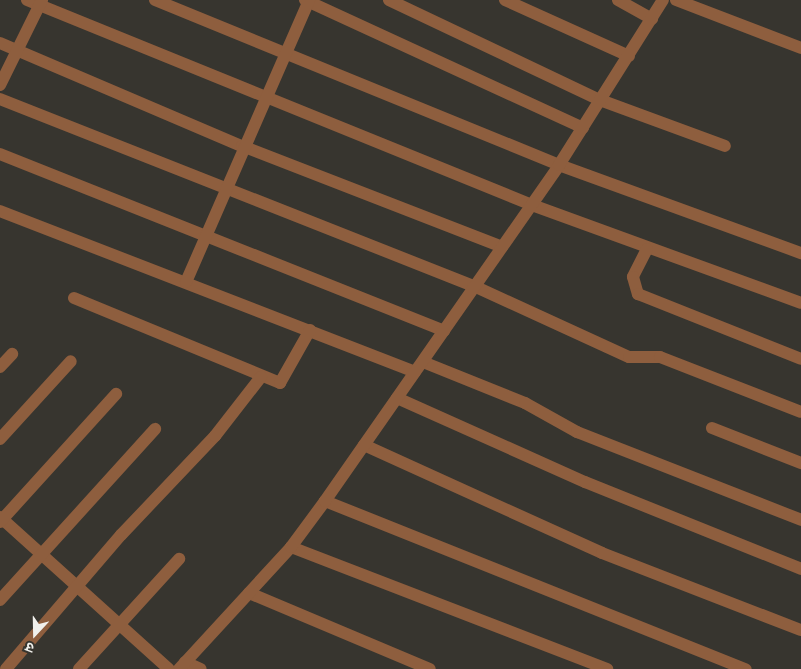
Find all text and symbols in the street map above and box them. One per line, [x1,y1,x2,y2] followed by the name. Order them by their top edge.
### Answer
[10,609,60,659] north arrow
[23,638,37,658] text: उ

